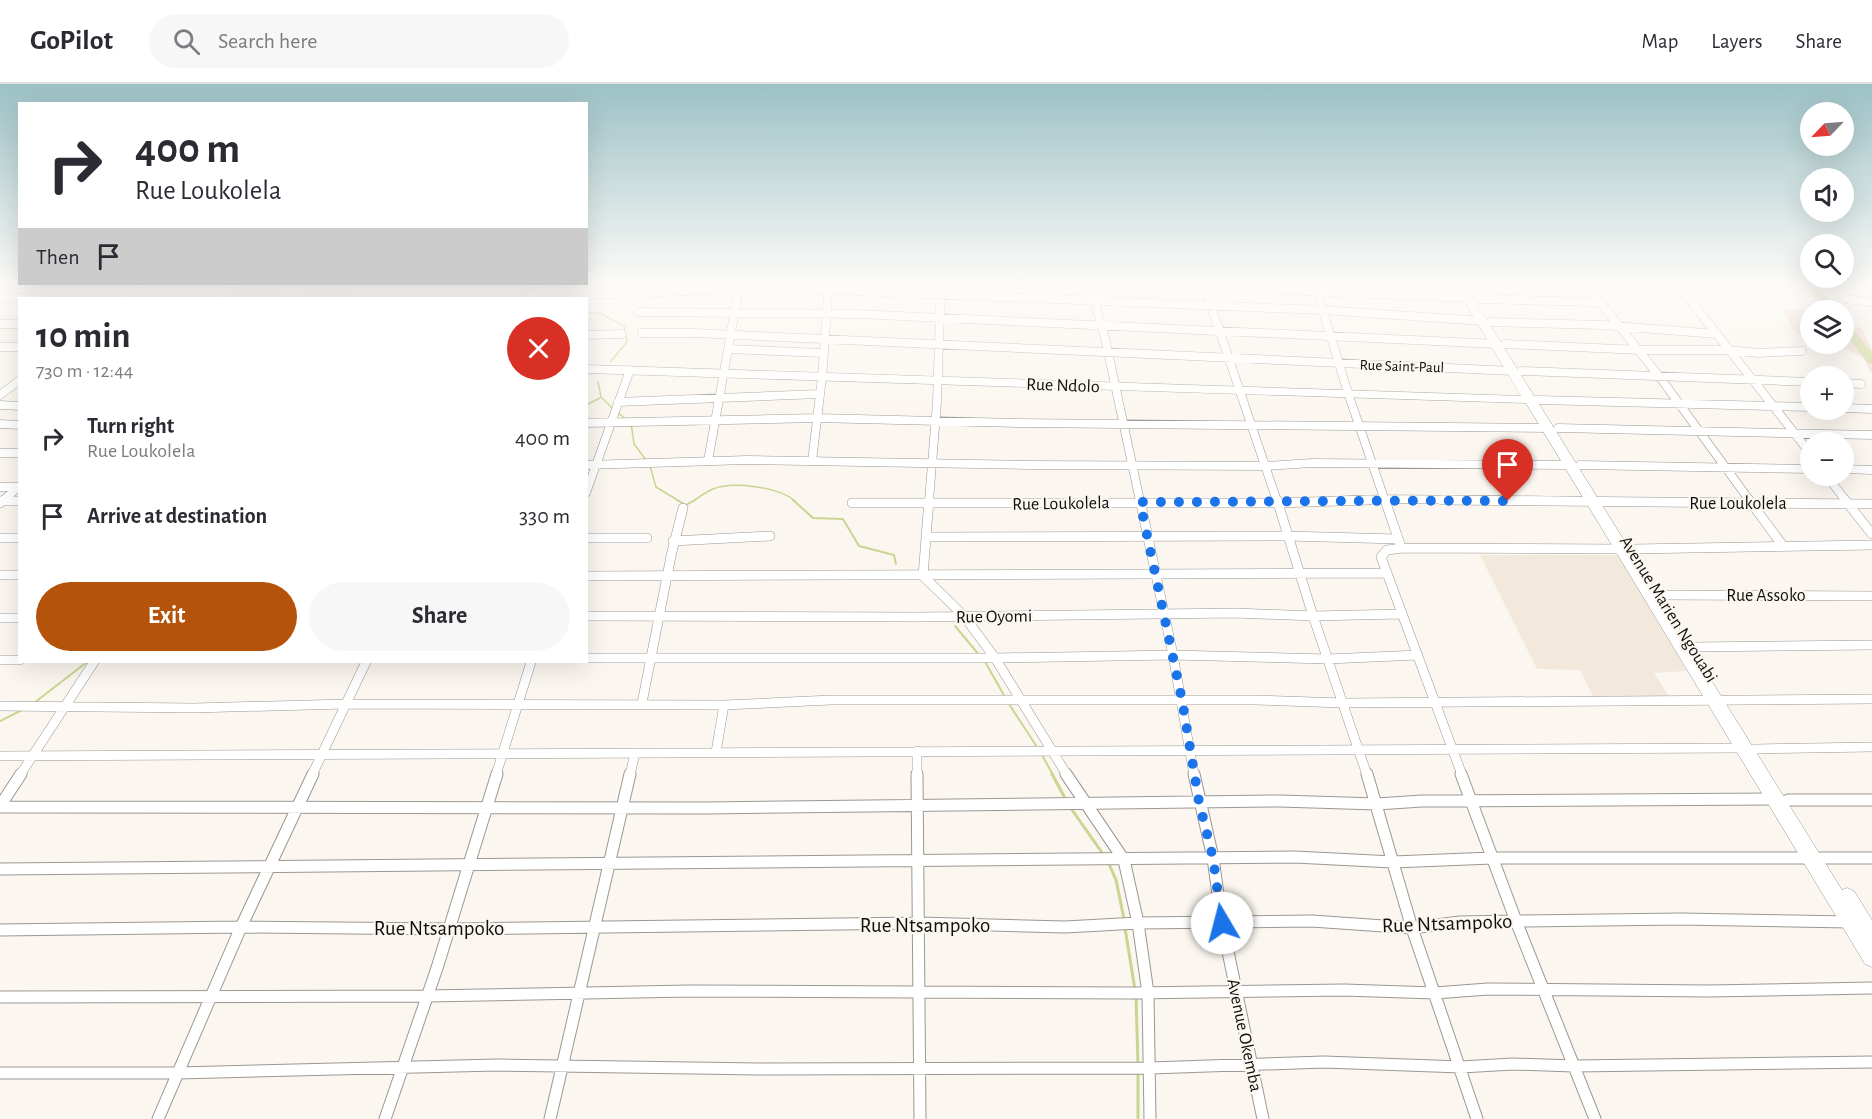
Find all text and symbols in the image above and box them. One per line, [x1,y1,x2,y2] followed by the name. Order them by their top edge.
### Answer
[149,14,569,68] search box
[170,25,203,58] icon: search
[30,27,113,55] text: GoPilot
[218,30,318,52] text: Search here
[1642,31,1678,52] text: Map
[1711,31,1762,52] text: Layers
[1795,31,1842,52] text: Share
[1800,102,1854,156] north arrow
[1800,102,1854,486] map controls
[36,126,114,204] icon: right
[135,128,240,170] text: 400 m
[1800,168,1854,222] button: sound
[135,177,281,204] text: Rue Loukolela
[1800,234,1854,288] button: search
[92,240,125,273] icon: arrive
[36,246,80,268] text: Then
[1800,300,1854,354] button: layers
[507,317,570,380] button: close
[36,318,131,354] text: 10 min
[1359,358,1444,375] street label: Rue Saint-Paul
[36,361,133,381] text: 730 m · 12:44
[1800,366,1854,420] button: +
[1026,376,1100,396] street label: Rue Ndolo
[87,415,174,437] text: Turn right
[36,422,69,455] icon: right
[515,427,570,449] text: 400 m
[1800,432,1854,486] button: −
[1482,439,1533,501] pin
[87,441,195,461] text: Rue Loukolela
[1491,448,1524,481] icon: arrive
[1012,494,1110,514] street label: Rue Loukolela
[1689,495,1787,513] street label: Rue Loukolela
[36,500,69,533] icon: arrive
[87,505,267,527] text: Arrive at destination
[519,505,570,527] text: 330 m
[1616,533,1721,686] street label: Avenue Marien Ngouabi
[36,582,297,651] button: Exit
[309,582,570,651] button: Share
[1726,587,1806,605] street label: Rue Assoko
[956,607,1032,627] street label: Rue Oyomi
[1190,891,1254,955] position arrow
[1381,911,1513,936] street label: Rue Ntsampoko
[860,915,990,936] street label: Rue Ntsampoko
[374,918,504,939] street label: Rue Ntsampoko
[1223,977,1265,1093] street label: Avenue Okemba

